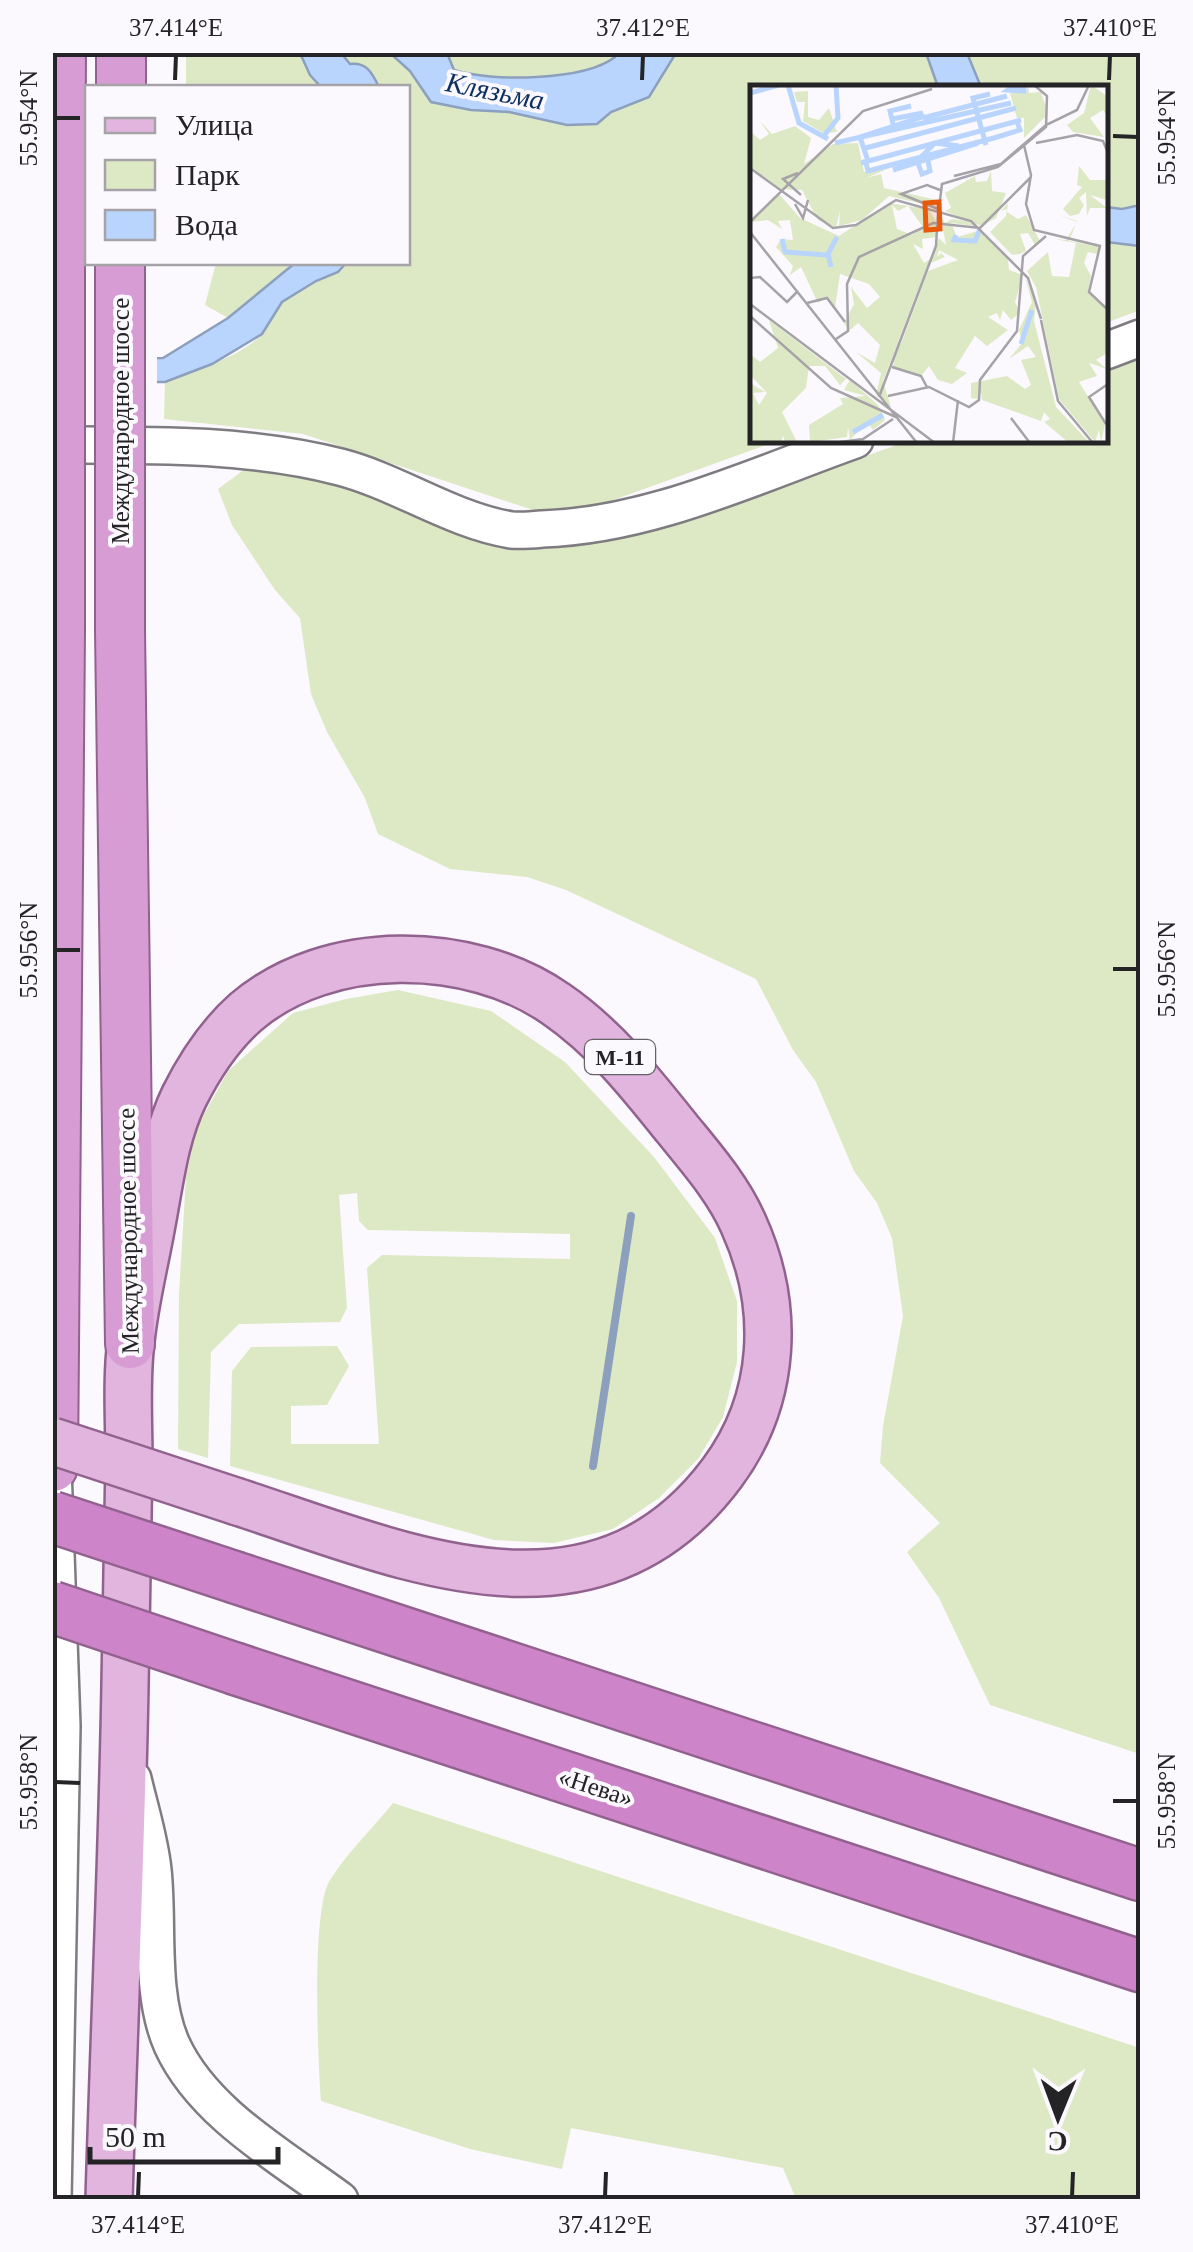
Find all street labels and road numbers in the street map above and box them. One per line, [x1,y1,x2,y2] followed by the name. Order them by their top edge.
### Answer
[107,298,134,544] street label: Международное шоссе
[585,1040,655,1074] road number: М-11
[112,1108,144,1354] street label: Международное шоссе
[555,1762,637,1812] street label: «Нева»

